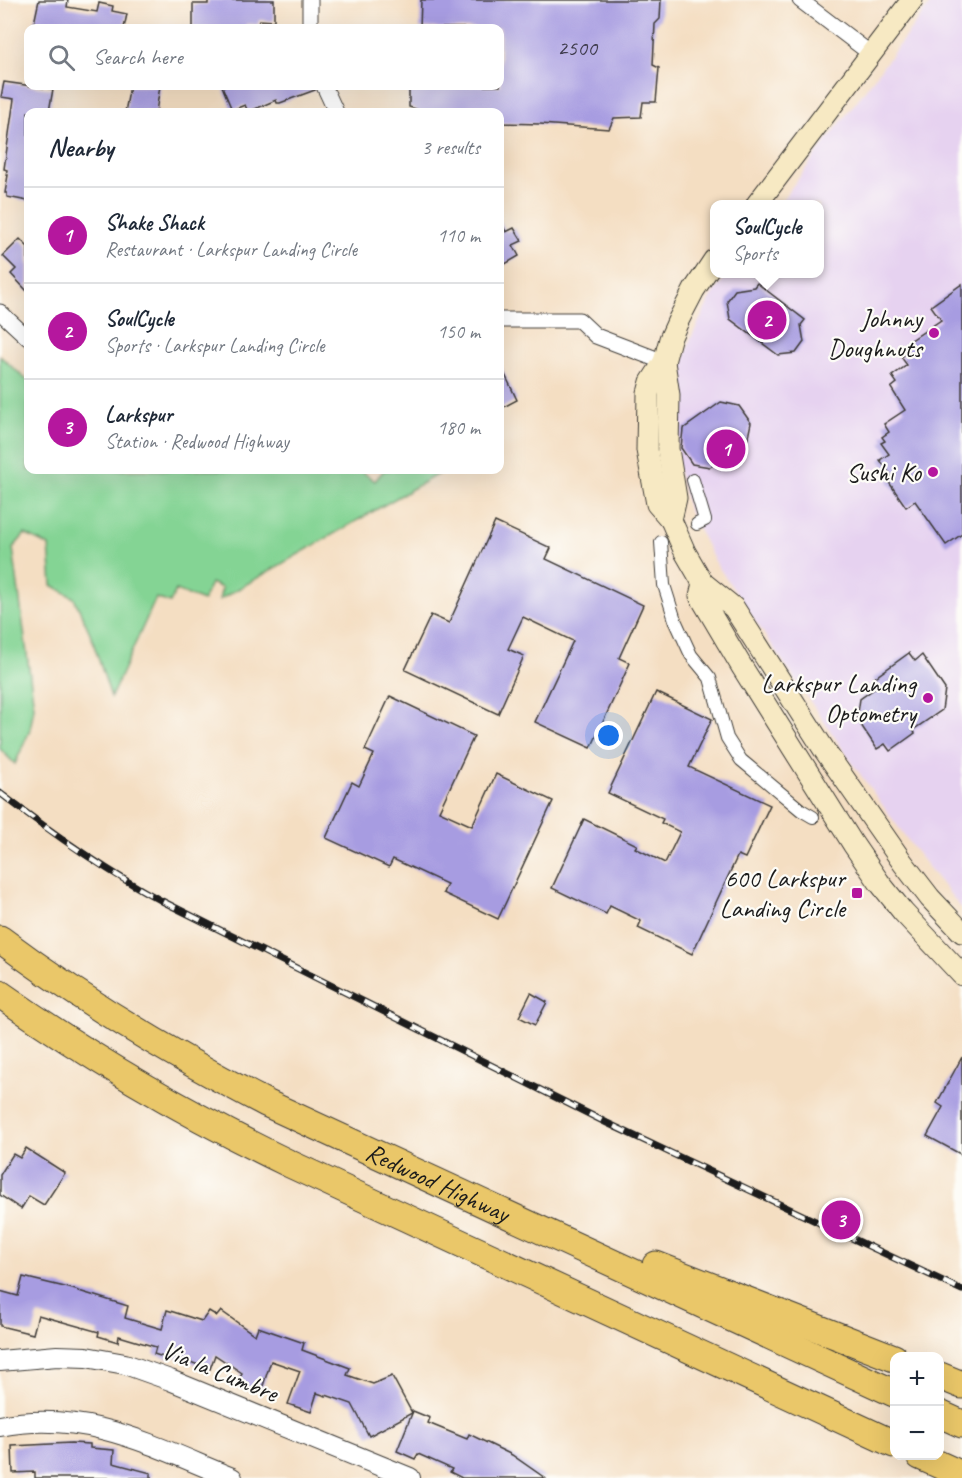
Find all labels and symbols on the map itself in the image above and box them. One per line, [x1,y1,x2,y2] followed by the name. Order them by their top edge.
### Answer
[557,34,599,62] house number: 2500
[748,298,786,342] pin: 2
[828,302,924,365] place label: Johnny Doughnuts
[927,326,941,340] marker: Johnny Doughnuts
[706,426,746,472] pin: 1
[846,456,923,489] place label: Sushi Ko
[926,465,940,479] marker: Sushi Ko
[761,667,918,730] place label: Larkspur Landing Optometry
[921,691,935,705] marker: Larkspur Landing Optometry
[594,721,623,750] your location
[720,862,848,925] place label: 600 Larkspur Landing Circle
[850,886,864,900] marker: 600 Larkspur Landing Circle
[361,1135,516,1231] street label: Redwood Highway
[822,1198,860,1242] pin: 3
[157,1333,284,1410] street label: Via la Cumbre

